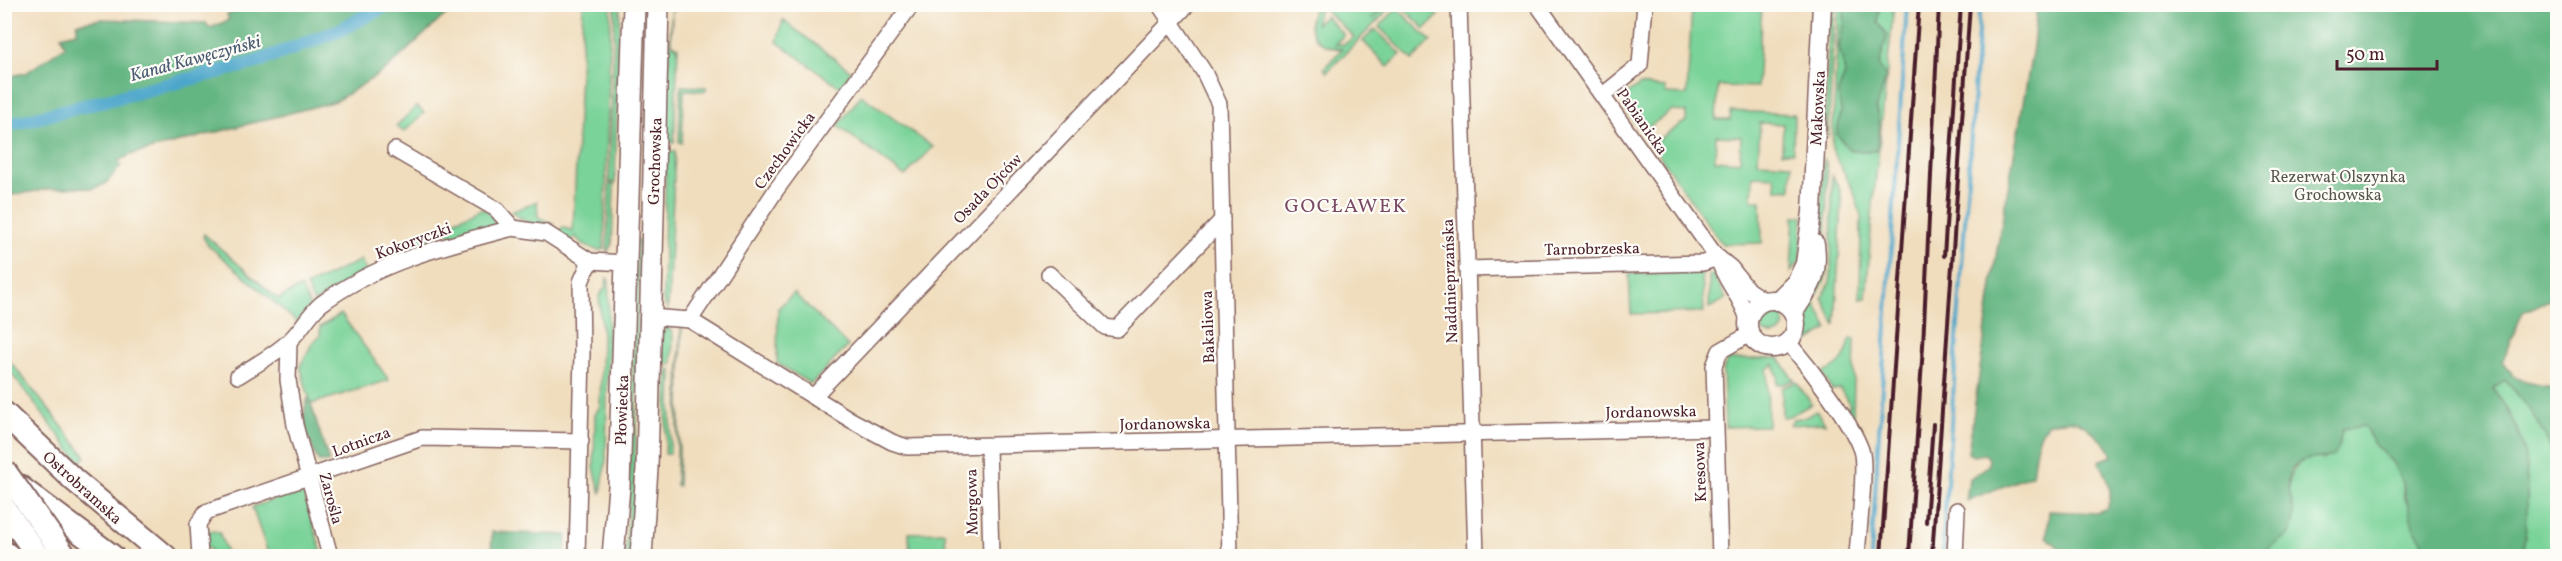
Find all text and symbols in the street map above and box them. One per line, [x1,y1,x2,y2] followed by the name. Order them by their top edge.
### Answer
[127,30,264,89] water label: Kanał Kawęczyński
[2337,33,2438,71] scale bar
[2346,43,2385,68] text: 50 m
[1806,70,1832,146] street label: Makowska
[1610,84,1672,160] street label: Pabianicka
[750,108,821,195] street label: Czechowicka
[643,117,669,205] street label: Grochowska
[949,149,1028,230] street label: Osada Ojców
[2270,167,2406,207] park label: Rezerwat Olszynka Grochowska
[1284,193,1408,221] district label: GOCŁAWEK
[373,218,455,266] street label: Kokoryczki
[1438,218,1464,344] street label: Naddnieprzańska
[1544,238,1640,262] street label: Tarnobrzeska
[1197,290,1221,364] street label: Bakaliowa
[611,374,635,446] street label: Płowiecka
[1605,401,1697,425] street label: Jordanowska
[1119,413,1211,437] street label: Jordanowska
[329,422,394,464] street label: Lotnicza
[1689,441,1713,503] street label: Kresowa
[37,447,126,530] street label: Ostrobramska
[961,468,985,535] street label: Morgowa
[313,470,348,527] street label: Zarośla

